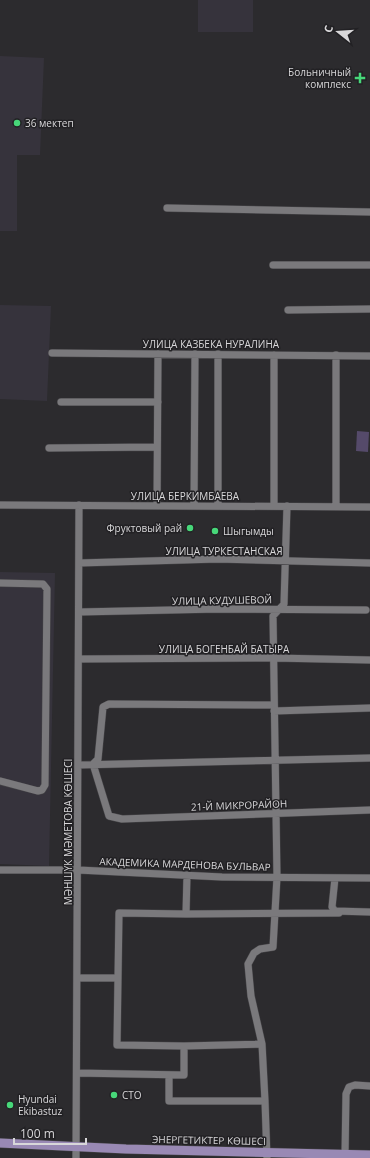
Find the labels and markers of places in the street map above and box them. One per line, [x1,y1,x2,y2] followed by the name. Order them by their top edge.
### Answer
[288,65,351,91] place label: Больничный комплекс
[354,72,366,84] marker: Больничный комплекс
[25,116,74,130] place label: 36 мектеп
[12,118,22,128] marker: 36 мектеп
[107,521,182,535] place label: Фруктовый рай
[185,523,195,533] marker: Фруктовый рай
[223,524,274,538] place label: Шыгымды
[210,526,220,536] marker: Шыгымды
[122,1088,142,1102] place label: СТО
[109,1090,119,1100] marker: СТО
[18,1092,62,1118] place label: Hyundai Ekibastuz
[5,1100,15,1110] marker: Hyundai Ekibastuz

